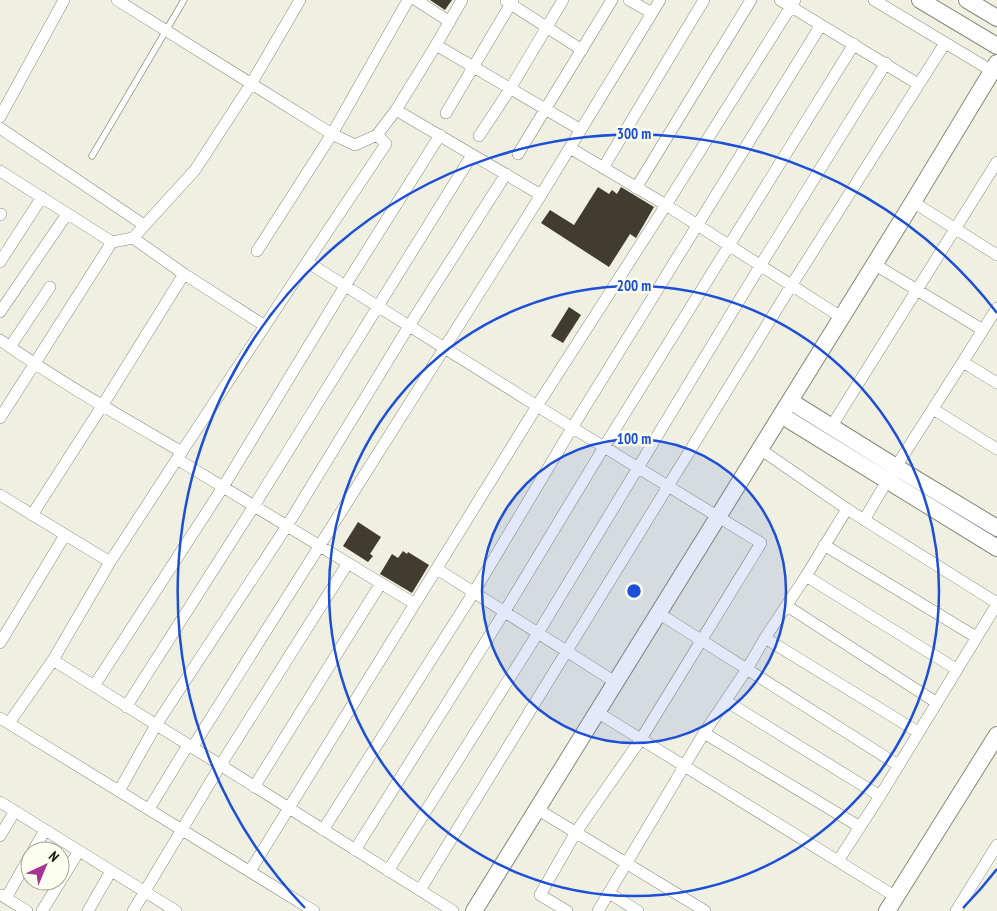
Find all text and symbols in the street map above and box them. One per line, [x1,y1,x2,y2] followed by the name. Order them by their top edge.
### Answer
[617,124,651,143] text: 300 m
[617,276,651,295] text: 200 m
[617,429,651,448] text: 100 m
[625,582,643,600] centre of rings
[20,841,70,891] north arrow
[45,848,63,866] text: N

